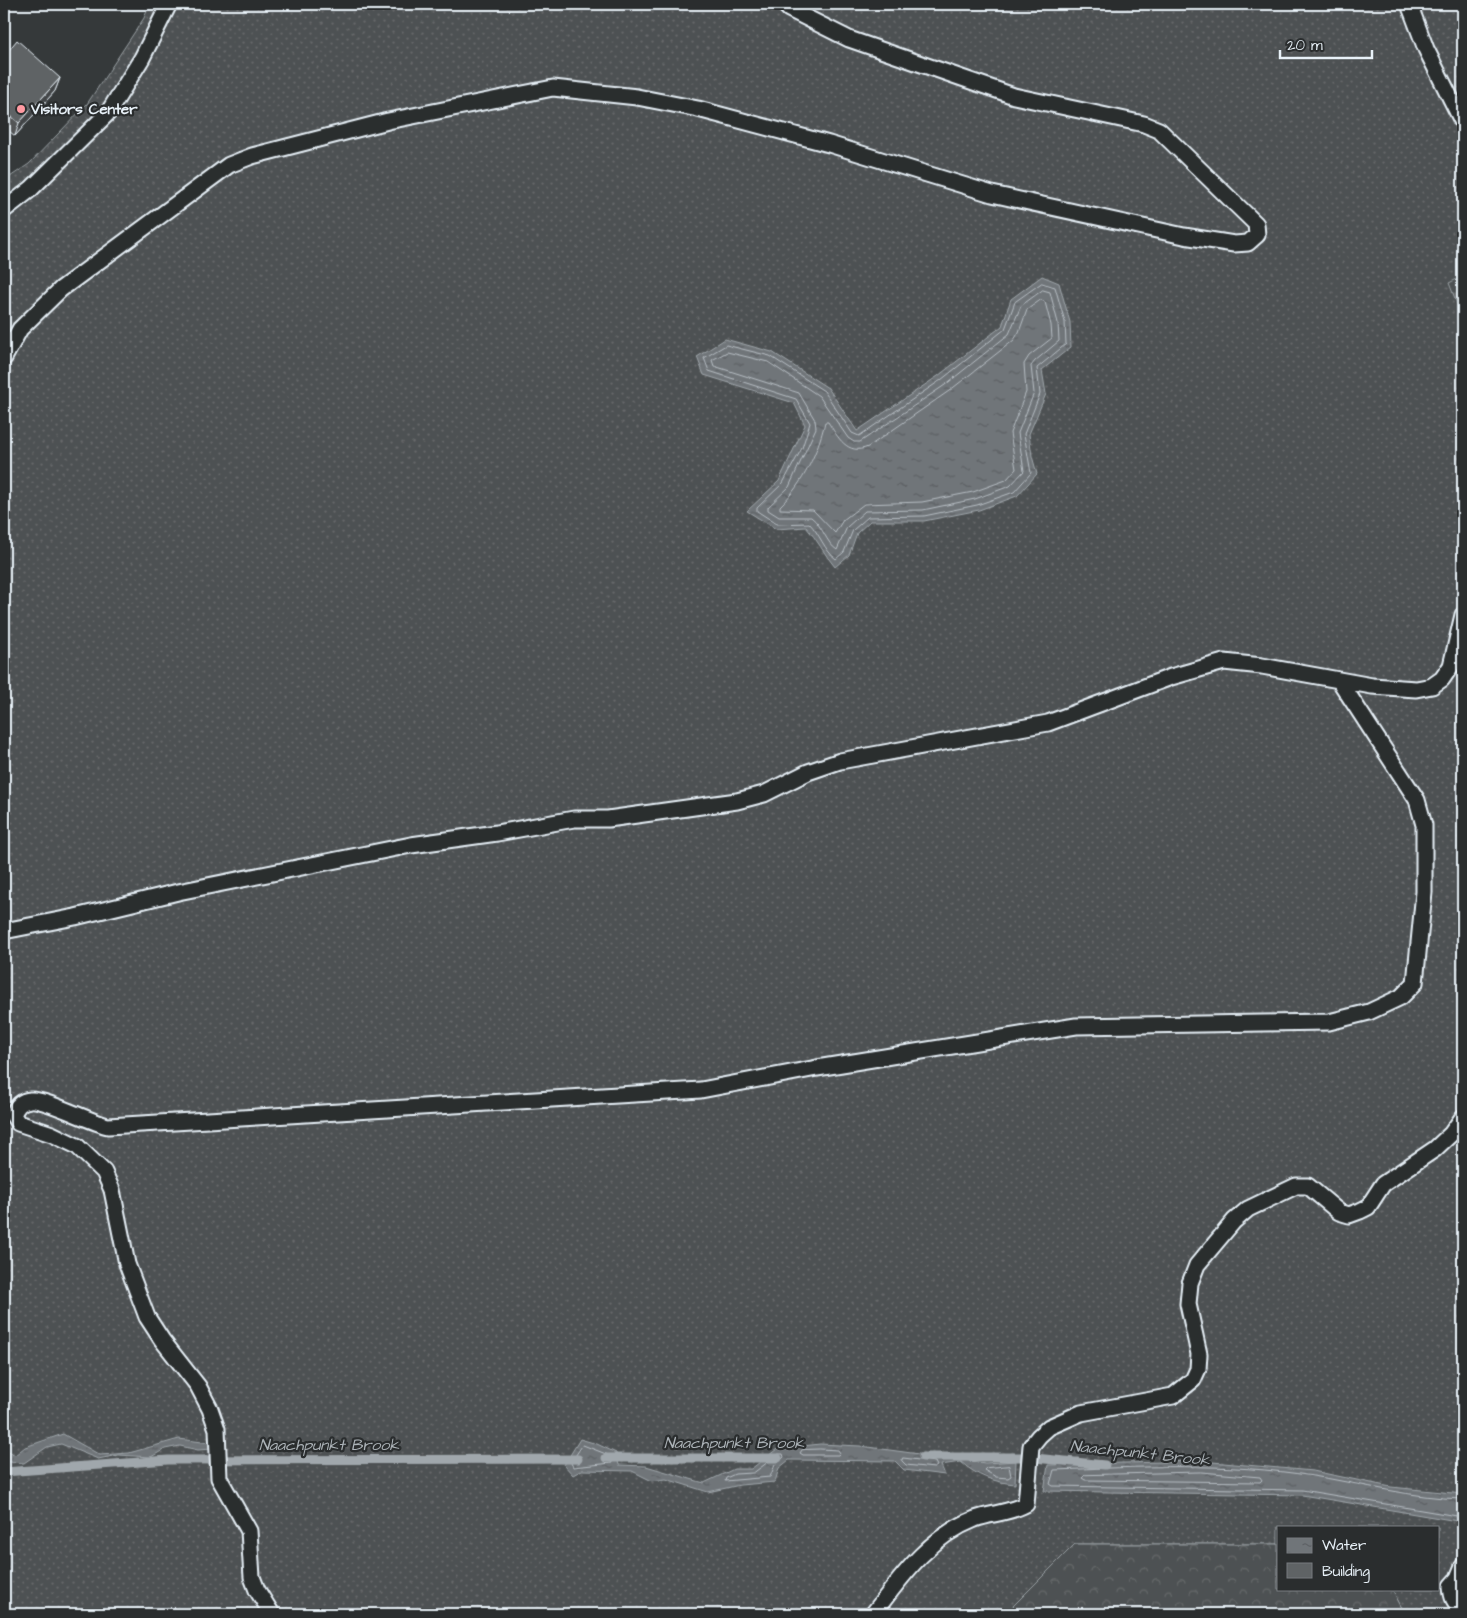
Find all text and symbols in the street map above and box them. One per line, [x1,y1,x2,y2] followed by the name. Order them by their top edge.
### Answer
[1280,28,1372,60] scale bar
[1287,35,1323,56] text: 20 m
[30,99,138,120] place label: Visitors Center
[15,103,27,115] marker: Visitors Center
[664,1432,805,1454] water label: Naachpunkt Brook
[259,1434,400,1456] water label: Naachpunkt Brook
[1069,1435,1212,1471] water label: Naachpunkt Brook
[1277,1526,1440,1590] legend
[1322,1535,1366,1556] text: Water
[1322,1561,1370,1583] text: Building

